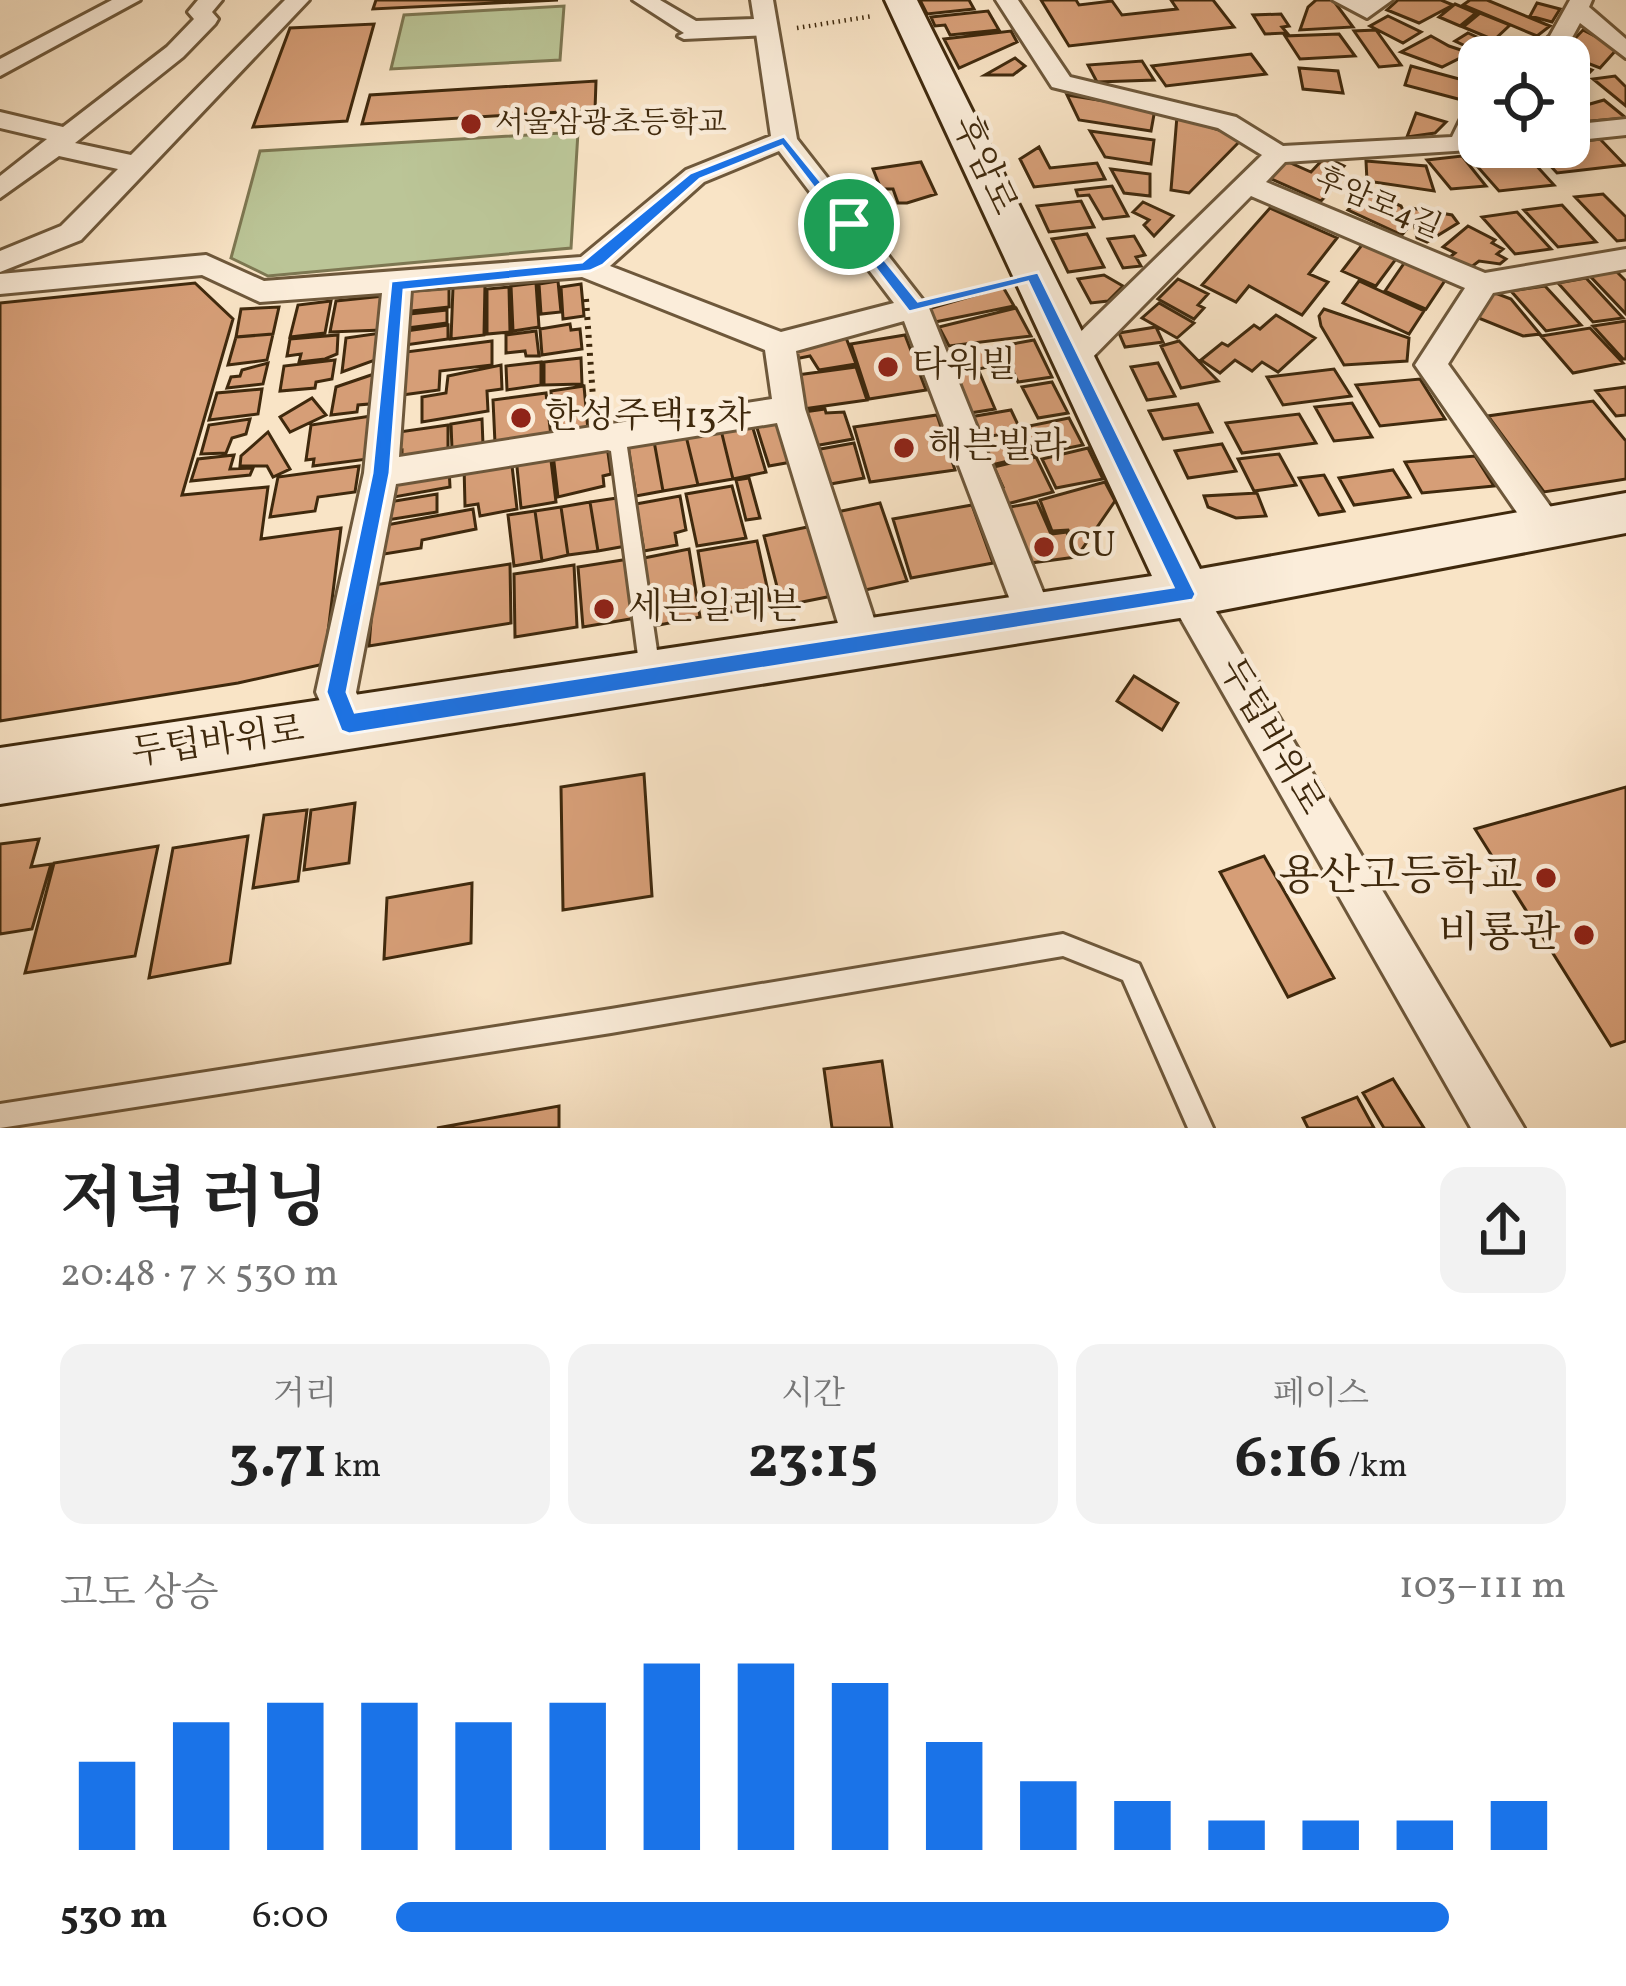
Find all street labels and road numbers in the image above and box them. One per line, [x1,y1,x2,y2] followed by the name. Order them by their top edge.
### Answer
[938,108,1028,224] street label: 후암로
[1308,159,1448,249] street label: 후암로4길
[1205,649,1335,825] street label: 두텁바위로
[128,706,308,780] street label: 두텁바위로

